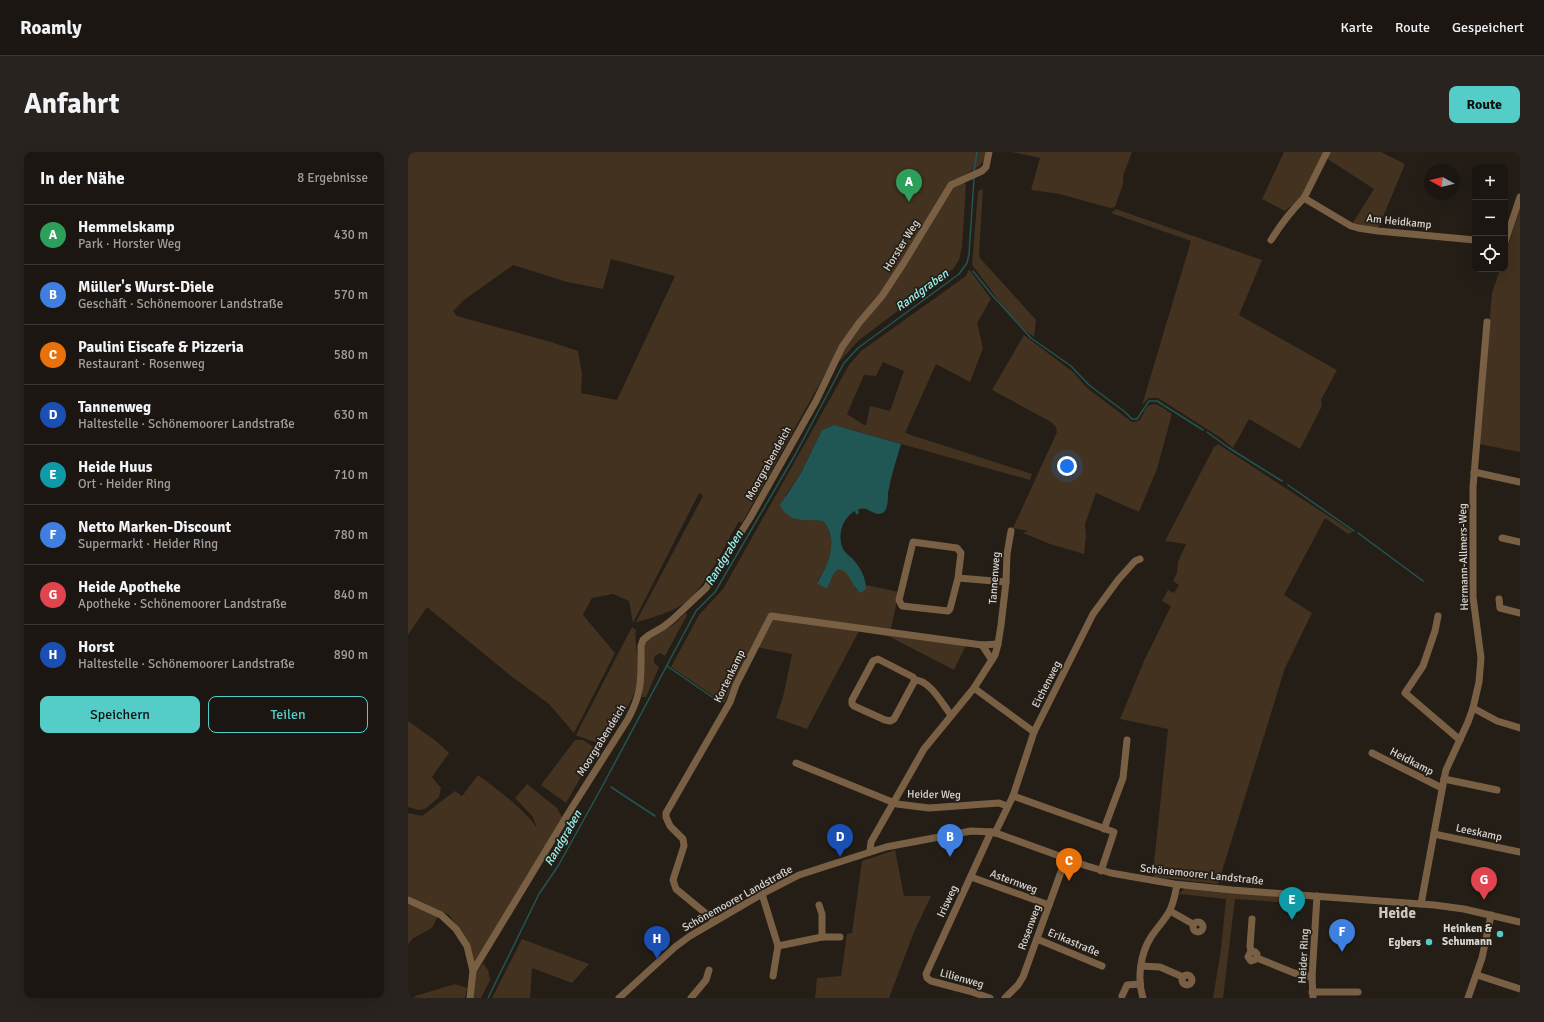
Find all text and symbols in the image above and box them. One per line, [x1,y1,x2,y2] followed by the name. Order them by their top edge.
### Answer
[20,16,82,40] text: Roamly
[1340,19,1373,36] text: Karte
[1395,19,1430,36] text: Route
[1452,19,1524,36] text: Gespeichert
[1449,86,1520,123] button: Route
[24,87,120,121] text: Anfahrt
[1424,164,1460,200] north arrow
[1472,164,1508,272] map controls
[1472,164,1508,200] button: +
[40,168,125,189] text: In der Nähe
[896,169,922,202] pin: A
[297,170,368,186] text: 8 Ergebnisse
[1472,200,1508,236] button: −
[1366,212,1432,231] street label: Am Heidkamp
[881,217,922,273] street label: Horster Weg
[78,218,175,236] text: Hemmelskamp
[49,227,57,243] text: A
[334,227,368,243] text: 430 m
[78,236,181,252] text: Park · Horster Weg
[1472,236,1508,272] button: locate
[893,266,952,315] water label: Randgraben
[78,278,214,296] text: Müller's Wurst-Diele
[49,287,57,303] text: B
[334,287,368,303] text: 570 m
[78,296,283,312] text: Geschäft · Schönemoorer Landstraße
[78,338,244,356] text: Paulini Eiscafe & Pizzeria
[49,347,57,363] text: C
[334,347,368,363] text: 580 m
[78,356,205,372] text: Restaurant · Rosenweg
[78,398,151,416] text: Tannenweg
[49,407,57,423] text: D
[334,407,368,423] text: 630 m
[78,416,295,432] text: Haltestelle · Schönemoorer Landstraße
[743,424,794,502] street label: Moorgrabendeich
[1057,456,1077,476] your location
[78,458,152,476] text: Heide Huus
[49,467,57,483] text: E
[334,467,368,483] text: 710 m
[78,476,171,492] text: Ort · Heider Ring
[1456,503,1471,611] street label: Hermann-Allmers-Weg
[78,518,231,536] text: Netto Marken-Discount
[50,527,56,543] text: F
[334,527,368,543] text: 780 m
[702,528,747,589] water label: Randgraben
[78,536,218,552] text: Supermarkt · Heider Ring
[986,551,1003,605] street label: Tannenweg
[78,578,181,596] text: Heide Apotheke
[49,587,57,603] text: G
[334,587,368,603] text: 840 m
[78,596,287,612] text: Apotheke · Schönemoorer Landstraße
[78,638,114,656] text: Horst
[49,647,57,663] text: H
[334,647,368,663] text: 890 m
[711,647,748,705] street label: Kortenkamp
[78,656,295,672] text: Haltestelle · Schönemoorer Landstraße
[1029,658,1064,710] street label: Eichenweg
[40,696,200,733] button: Speichern
[208,696,368,733] button: Teilen
[574,702,629,779] street label: Moorgrabendeich
[1388,745,1436,778] street label: Heidkamp
[907,788,961,801] street label: Heider Weg
[542,807,586,869] water label: Randgraben
[1455,821,1503,844] street label: Leeskamp
[827,824,853,857] pin: D
[937,824,963,857] pin: B
[1056,848,1082,881] pin: C
[1140,862,1264,887] street label: Schönemoorer Landstraße
[680,863,795,934] street label: Schönemoorer Landstraße
[988,867,1040,896] street label: Asternweg
[1471,867,1497,900] pin: G
[934,883,961,920] street label: Irisweg
[1279,887,1305,920] pin: E
[1015,902,1044,952] street label: Rosenweg
[1378,904,1416,922] district label: Heide
[1329,919,1355,952] pin: F
[1442,922,1493,948] place label: Heinken & Schumann
[644,926,670,959] pin: H
[1046,926,1102,959] street label: Erikastraße
[1296,928,1311,984] street label: Heider Ring
[1495,929,1505,939] marker: Heinken & Schumann
[1388,936,1421,949] place label: Egbers
[1424,937,1434,947] marker: Egbers
[938,966,986,991] street label: Lilienweg

